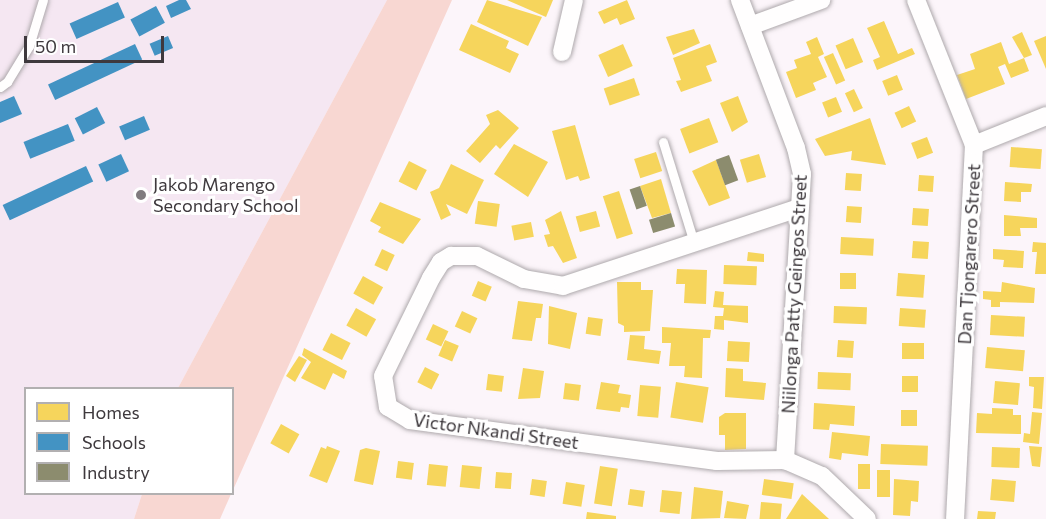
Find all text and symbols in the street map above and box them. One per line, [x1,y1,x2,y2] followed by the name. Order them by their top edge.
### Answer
[27,24,166,62] scale bar
[35,35,76,57] text: 50 m
[953,163,985,345] street label: Dan Tjongarero Street
[153,174,299,216] place label: Jakob Marengo Secondary School
[777,174,811,414] street label: Niilonga Patty Geingos Street
[134,188,148,202] marker: Jakob Marengo Secondary School
[24,387,234,495] legend
[82,401,140,423] text: Homes
[412,409,580,453] street label: Victor Nkandi Street
[82,431,146,453] text: Schools
[82,461,150,483] text: Industry

